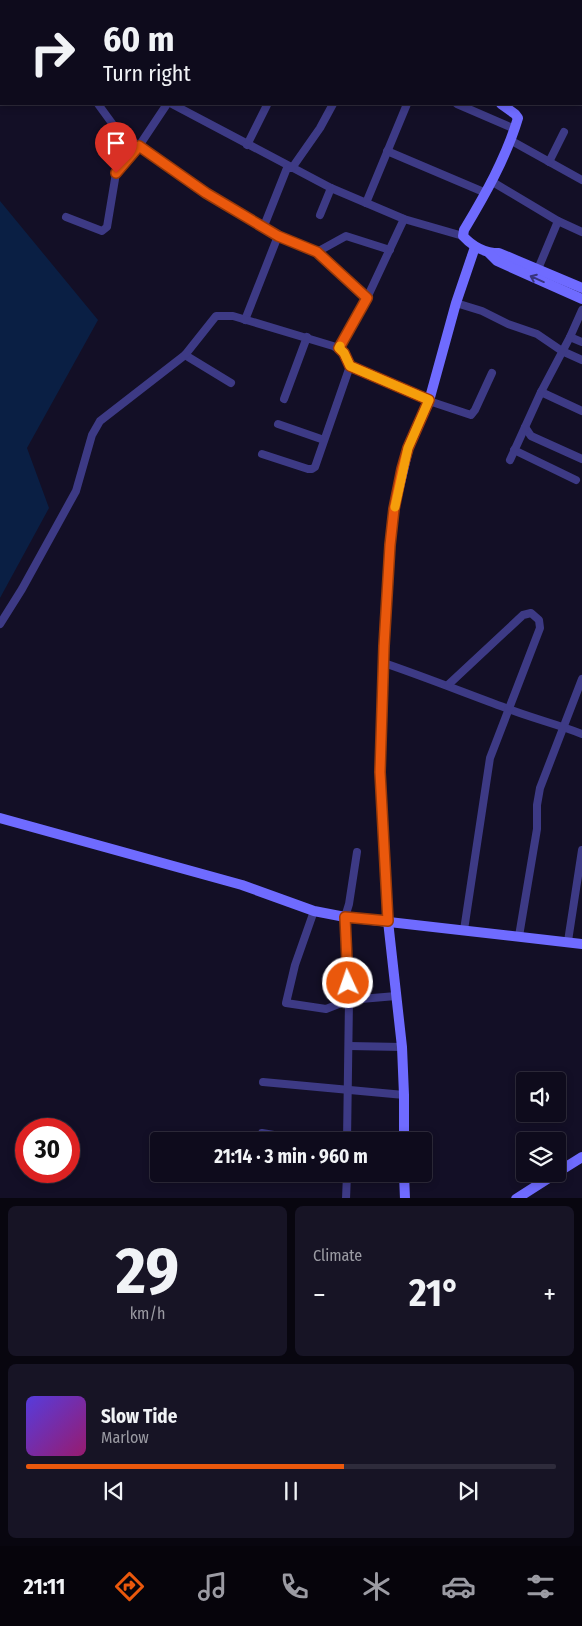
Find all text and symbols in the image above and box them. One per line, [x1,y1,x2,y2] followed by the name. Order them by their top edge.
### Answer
[103,18,174,60] text: 60 m
[20,20,85,85] icon: right
[103,60,191,87] text: Turn right
[95,122,137,173] pin
[102,129,130,157] icon: arrive
[530,273,545,283] one-way arrow
[321,956,373,1008] position arrow
[516,1072,566,1182] map controls
[516,1072,566,1122] button: sound
[15,1118,80,1183] speed limit sign: 30
[516,1132,566,1182] button: layers
[214,1145,368,1168] text: 21:14 · 3 min · 960 m
[116,1232,179,1310] text: 29
[313,1246,362,1265] text: Climate
[409,1270,460,1316] text: 21°
[313,1278,326,1311] text: −
[543,1278,556,1311] text: +
[130,1304,165,1323] text: km/h
[101,1405,177,1428] text: Slow Tide
[101,1428,149,1447] text: Marlow
[100,1477,128,1505] icon: previous
[277,1477,305,1505] icon: pause
[454,1477,482,1505] icon: next
[112,1569,147,1604] icon: directions
[195,1569,230,1604] icon: music
[277,1569,312,1604] icon: phone
[359,1569,394,1604] icon: climate
[441,1569,476,1604] icon: car
[523,1569,558,1604] icon: filters
[24,1573,65,1600] text: 21:11

